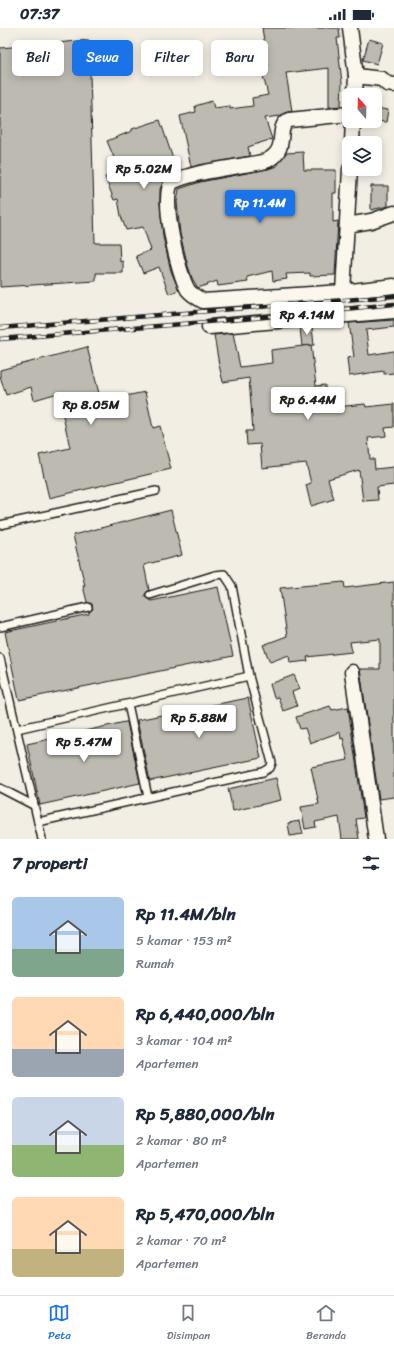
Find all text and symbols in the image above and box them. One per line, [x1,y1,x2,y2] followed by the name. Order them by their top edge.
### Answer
[20,1,59,27] text: 07:37
[12,40,64,76] chip: Beli
[72,40,133,76] chip: Sewa
[141,40,203,76] chip: Filter
[211,40,268,76] chip: Baru
[342,88,382,128] north arrow
[342,88,382,176] map controls
[342,136,382,176] button: layers
[103,156,185,190] pin: Rp 5.02M
[116,157,172,180] text: Rp 5.02M
[219,190,301,224] pin: Rp 11.4M
[234,191,286,214] text: Rp 11.4M
[266,302,348,336] pin: Rp 4.14M
[280,303,334,326] text: Rp 4.14M
[267,387,349,421] pin: Rp 6.44M
[280,388,336,411] text: Rp 6.44M
[50,392,132,426] pin: Rp 8.05M
[63,393,119,416] text: Rp 8.05M
[158,705,240,739] pin: Rp 5.88M
[171,706,227,729] text: Rp 5.88M
[43,729,125,763] pin: Rp 5.47M
[56,730,112,753] text: Rp 5.47M
[12,848,88,878] text: 7 properti
[360,852,382,874] icon: filters
[136,899,236,929] text: Rp 11.4M/bln
[44,913,92,961] icon: home
[136,929,232,952] text: 5 kamar · 153 m²
[136,952,174,975] text: Rumah
[136,999,275,1029] text: Rp 6,440,000/bln
[44,1013,92,1061] icon: home
[136,1029,232,1052] text: 3 kamar · 104 m²
[136,1052,198,1075] text: Apartemen
[136,1099,275,1129] text: Rp 5,880,000/bln
[44,1113,92,1161] icon: home
[136,1129,227,1152] text: 2 kamar · 80 m²
[136,1152,198,1175] text: Apartemen
[136,1199,274,1229] text: Rp 5,470,000/bln
[44,1213,92,1261] icon: home
[136,1229,227,1252] text: 2 kamar · 70 m²
[136,1252,198,1275] text: Apartemen
[48,1302,71,1345] tab: Peta
[167,1302,210,1345] tab: Disimpan
[306,1302,346,1345] tab: Beranda

